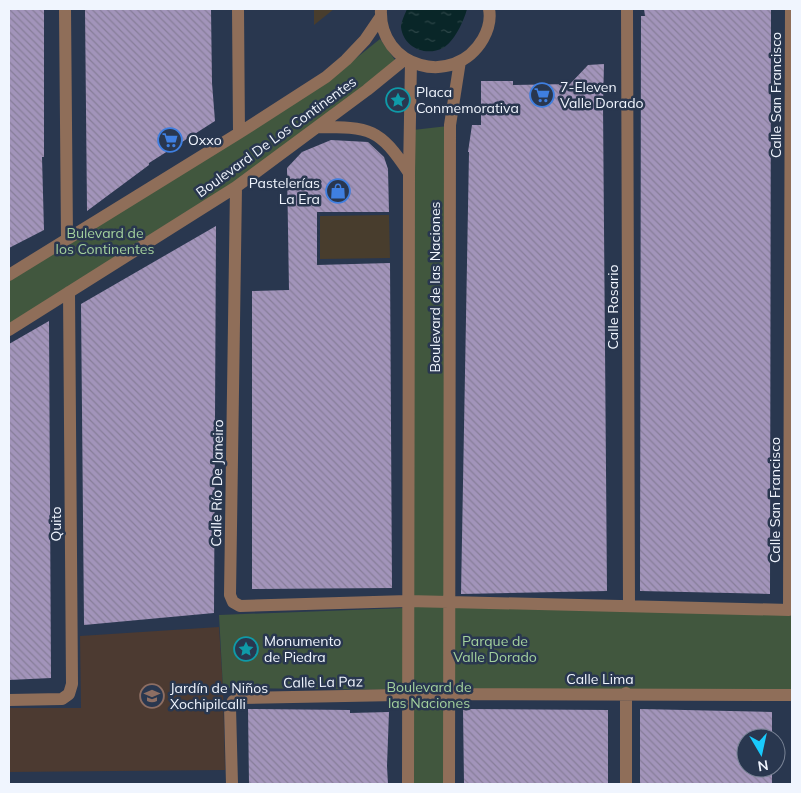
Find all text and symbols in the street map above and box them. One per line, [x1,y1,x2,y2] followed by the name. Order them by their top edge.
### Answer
[767,32,785,158] street label: Calle San Francisco
[192,73,360,201] street label: Boulevard De Los Continentes
[560,78,644,112] place label: 7-Eleven Valle Dorado
[529,82,555,108] supermarket icon: 7-Eleven Valle Dorado
[416,83,519,117] place label: Placa Conmemorativa
[385,87,411,113] place icon: Placa Conmemorativa
[157,127,183,153] supermarket icon: Oxxo
[188,131,222,149] place label: Oxxo
[249,174,320,208] place label: Pastelerías La Era
[325,178,351,204] shop icon: Pastelerías La Era
[426,201,444,373] street label: Boulevard de las Naciones
[56,224,154,258] park label: Bulevard de los Continentes
[604,265,622,349] street label: Calle Rosario
[207,419,227,547] street label: Calle Río De Janeiro
[766,437,784,563] street label: Calle San Francisco
[47,506,65,542] street label: Quito
[264,632,341,666] place label: Monumento de Piedra
[453,632,537,666] park label: Parque de Valle Dorado
[233,636,259,662] place icon: Monumento de Piedra
[566,670,634,688] street label: Calle Lima
[283,672,363,692] street label: Calle La Paz
[386,678,472,712] park label: Boulevard de las Naciones
[170,679,268,713] place label: Jardín de Niños Xochipilcalli
[139,683,165,709] school or university icon: Jardín de Niños Xochipilcalli
[736,728,786,778] north arrow
[756,756,770,776] text: N

